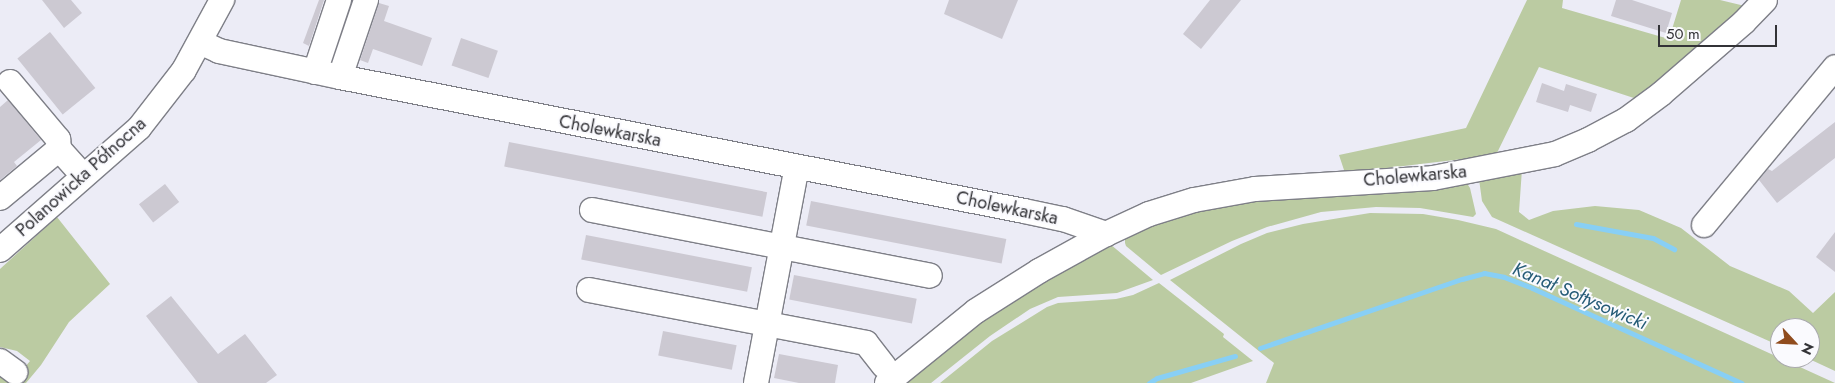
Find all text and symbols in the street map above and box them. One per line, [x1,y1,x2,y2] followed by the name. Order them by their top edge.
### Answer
[1660,15,1779,47] scale bar
[1666,23,1700,45] text: 50 m
[557,111,663,151] street label: Cholewkarska
[11,113,151,241] street label: Polanowicka Północna
[1362,161,1468,191] street label: Cholewkarska
[954,187,1060,229] street label: Cholewkarska
[1509,257,1651,335] water label: Kanał Sołtysowicki
[1770,318,1820,368] north arrow
[1796,340,1819,358] text: N

